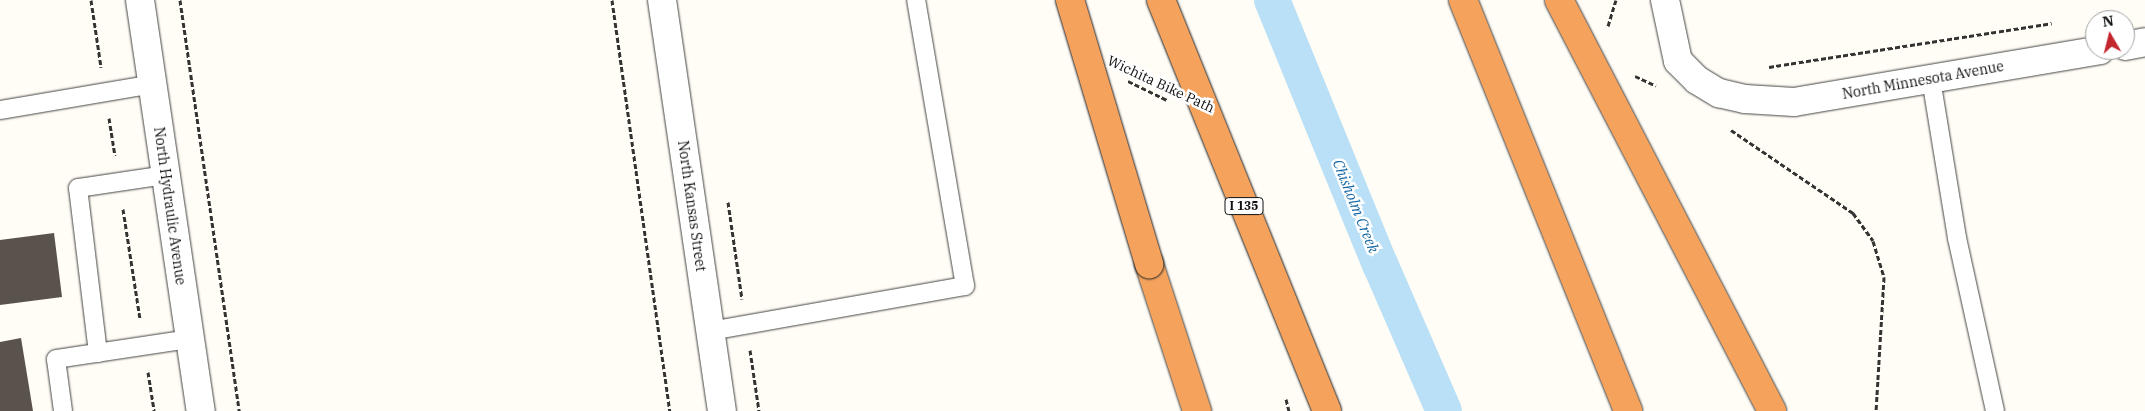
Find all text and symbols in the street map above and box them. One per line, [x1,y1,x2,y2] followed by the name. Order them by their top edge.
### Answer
[2085,10,2135,60] north arrow
[2101,11,2115,31] text: N
[1105,52,1217,116] street label: Wichita Bike Path
[1841,58,2005,102] street label: North Minnesota Avenue
[151,126,189,286] street label: North Hydraulic Avenue
[674,139,710,273] street label: North Kansas Street
[1329,157,1383,255] water label: Chisholm Creek
[1224,197,1264,216] road number: I 135

